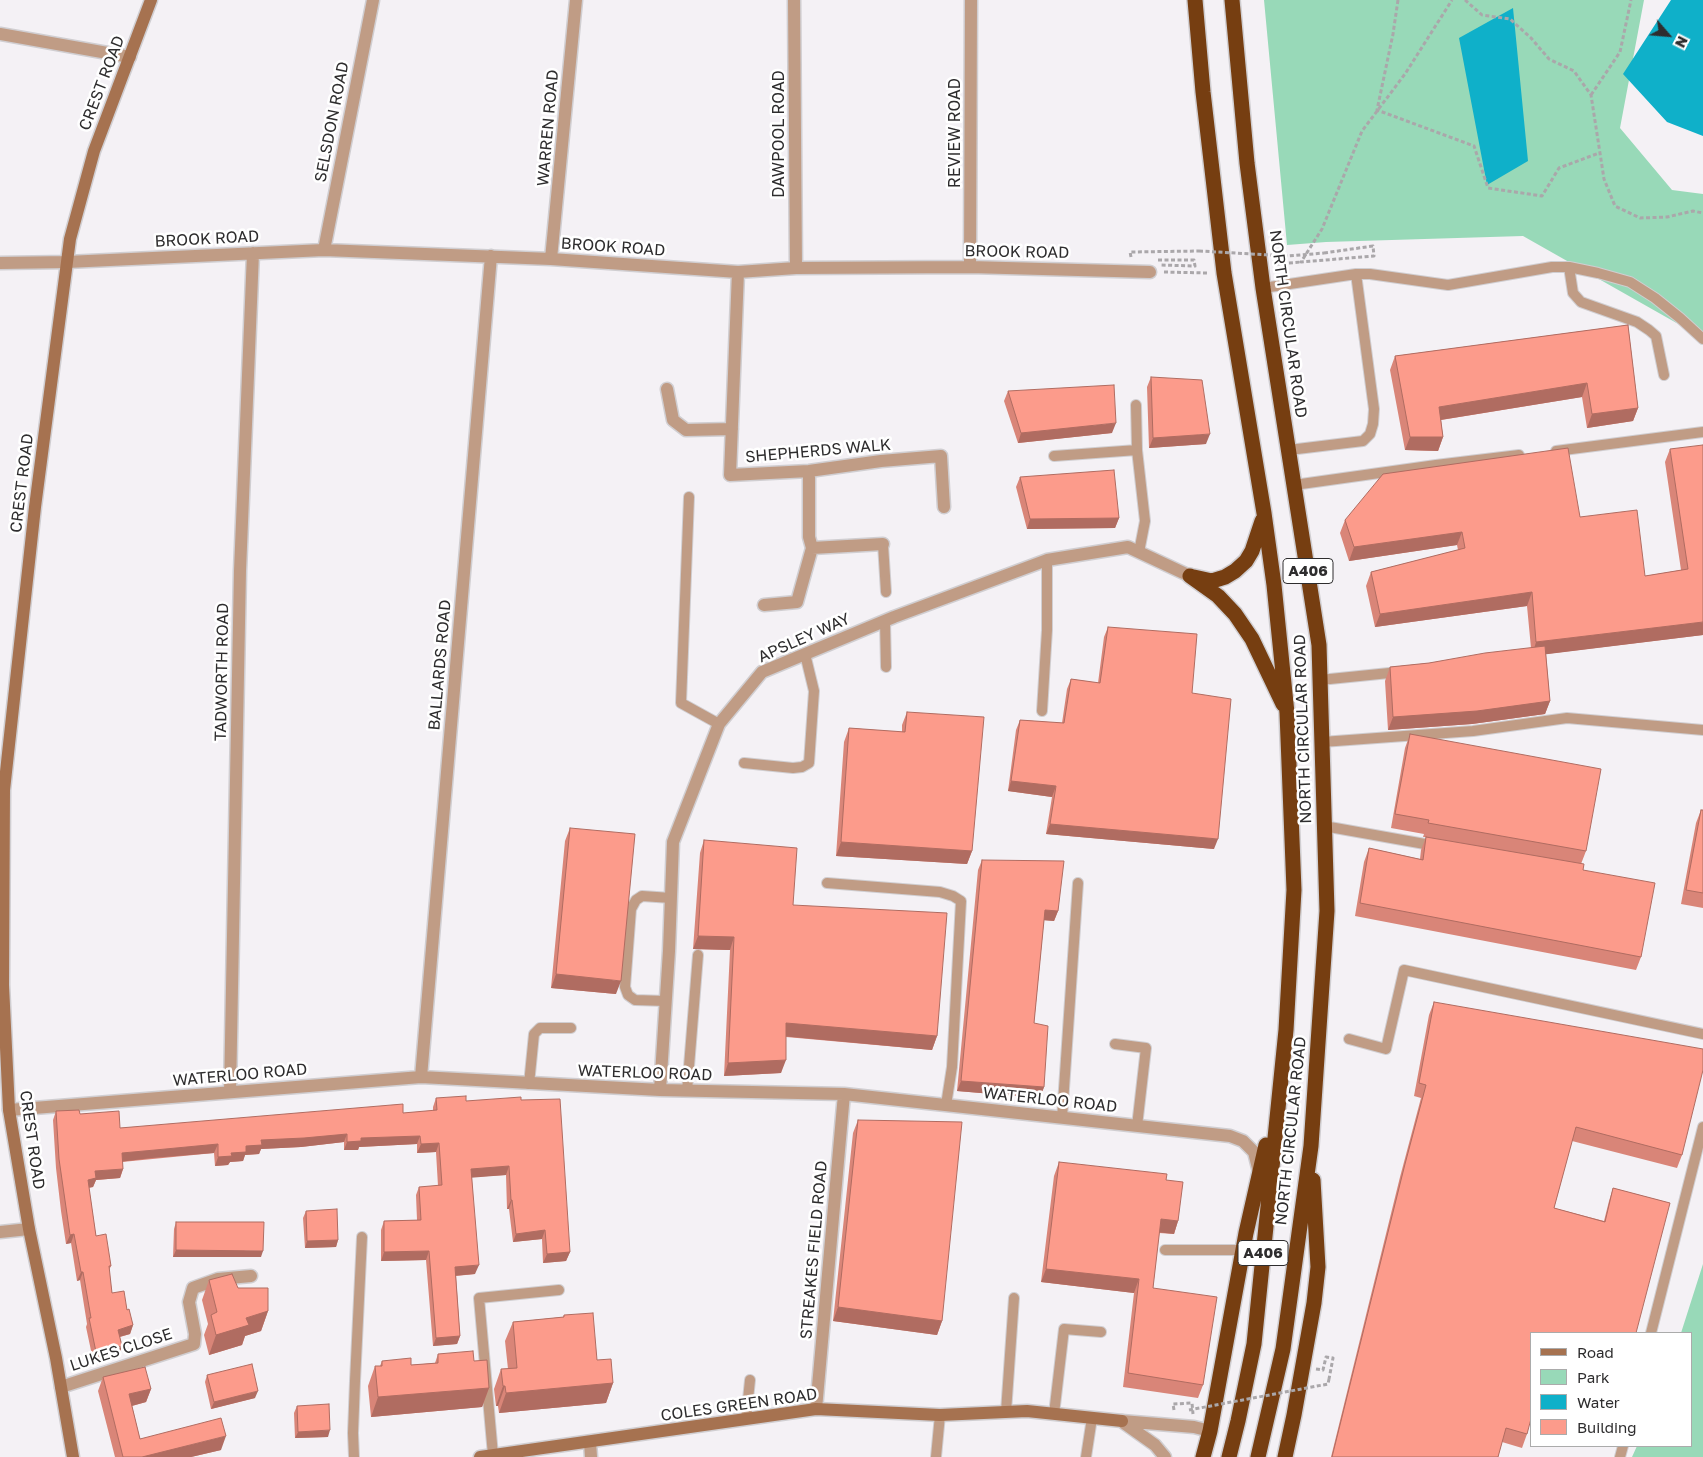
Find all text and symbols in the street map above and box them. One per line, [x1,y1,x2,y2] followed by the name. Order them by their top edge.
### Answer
[1643,10,1693,60] north arrow
[75,33,129,133] street label: CREST ROAD
[1672,33,1692,51] text: N
[311,60,353,184] street label: SELSDON ROAD
[533,69,563,187] street label: WARREN ROAD
[769,70,789,198] street label: DAWPOOL ROAD
[945,78,965,188] street label: REVIEW ROAD
[154,227,260,251] street label: BROOK ROAD
[1265,229,1311,419] street label: NORTH CIRCULAR ROAD
[560,234,666,260] street label: BROOK ROAD
[965,241,1069,263] street label: BROOK ROAD
[6,432,38,534] street label: CREST ROAD
[744,435,892,467] street label: SHEPHERDS WALK
[1283,558,1333,584] road number: A406
[425,599,455,731] street label: BALLARDS ROAD
[211,603,233,741] street label: TADWORTH ROAD
[755,609,853,667] street label: APSLEY WAY
[1290,634,1316,824] street label: NORTH CIRCULAR ROAD
[1272,1036,1310,1226] street label: NORTH CIRCULAR ROAD
[172,1060,308,1090] street label: WATERLOO ROAD
[577,1061,713,1085] street label: WATERLOO ROAD
[982,1083,1118,1117] street label: WATERLOO ROAD
[16,1089,48,1191] street label: CREST ROAD
[797,1160,831,1340] street label: STREAKES FIELD ROAD
[1238,1240,1288,1266] road number: A406
[67,1324,175,1376] street label: LUKES CLOSE
[1530,1332,1693,1447] legend
[1577,1343,1614,1361] text: Road
[1577,1368,1609,1386] text: Park
[659,1384,819,1426] street label: COLES GREEN ROAD
[1577,1393,1620,1411] text: Water
[1577,1418,1637,1436] text: Building

